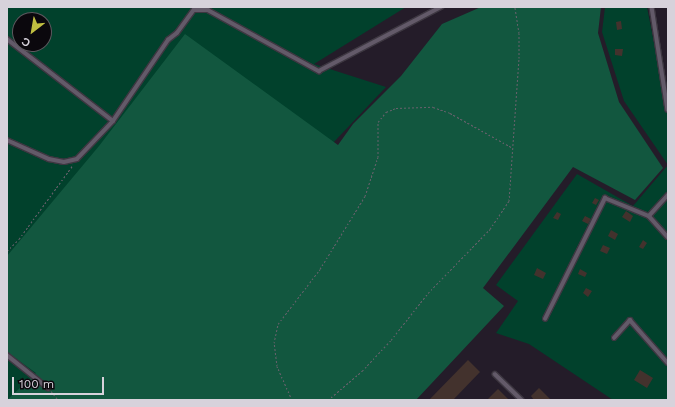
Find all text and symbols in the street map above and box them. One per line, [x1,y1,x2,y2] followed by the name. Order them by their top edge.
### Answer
[12,12,52,52] north arrow
[19,34,33,49] text: С
[14,369,106,395] scale bar
[19,377,54,391] text: 100 m

